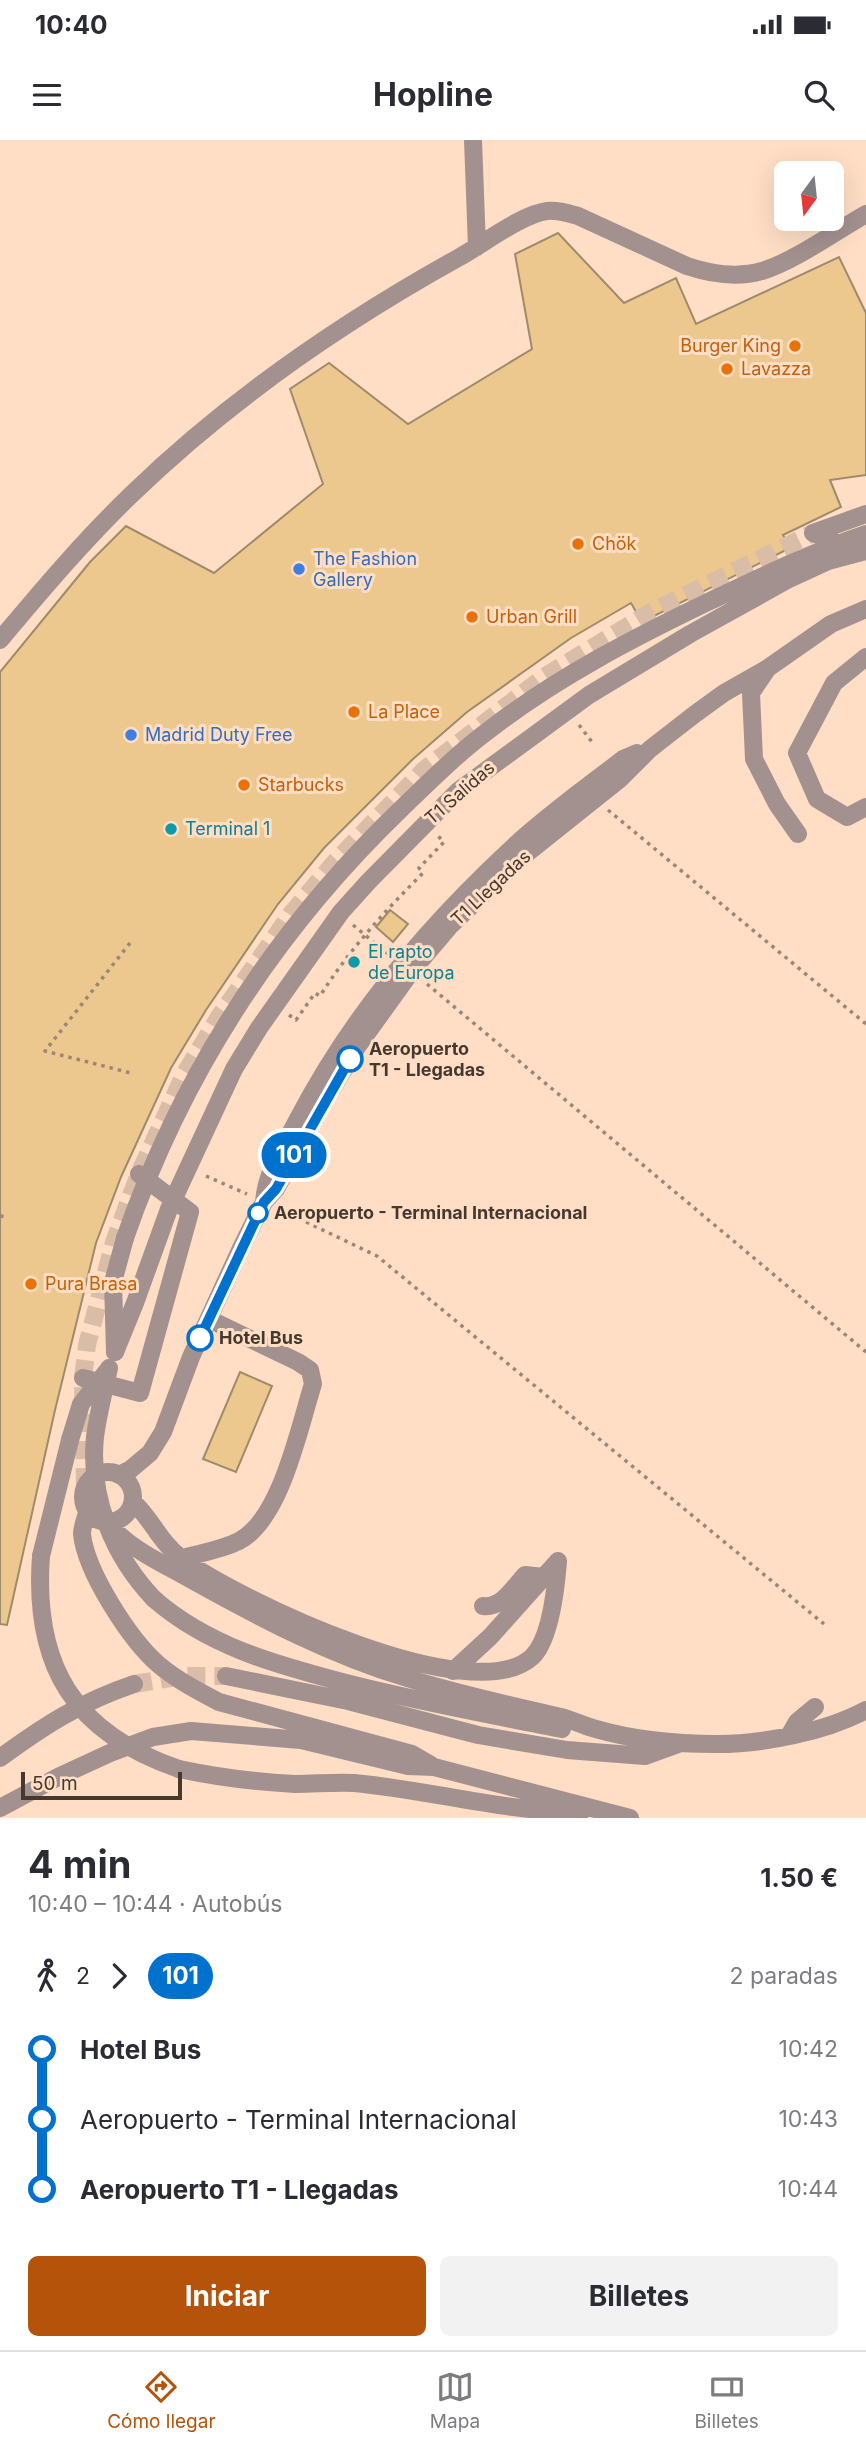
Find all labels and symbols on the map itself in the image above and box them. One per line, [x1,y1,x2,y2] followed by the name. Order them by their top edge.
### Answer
[774,161,844,231] north arrow
[680,335,781,356] place label: Burger King
[787,338,803,354] marker: Burger King
[741,358,811,379] place label: Lavazza
[719,361,735,377] marker: Lavazza
[592,533,637,554] place label: Chök
[570,536,586,552] marker: Chök
[313,548,417,590] place label: The Fashion Gallery
[291,561,307,577] marker: The Fashion Gallery
[486,606,577,627] place label: Urban Grill
[464,609,480,625] marker: Urban Grill
[368,701,440,722] place label: La Place
[346,704,362,720] marker: La Place
[145,724,293,745] place label: Madrid Duty Free
[123,727,139,743] marker: Madrid Duty Free
[421,757,499,828] street label: T1 Salidas
[258,774,344,795] place label: Starbucks
[236,777,252,793] marker: Starbucks
[185,818,270,839] place label: Terminal 1
[163,821,179,837] marker: Terminal 1
[447,846,535,930] street label: T1 Llegadas
[368,941,455,983] place label: El rapto de Europa
[346,954,362,970] marker: El rapto de Europa
[369,1038,485,1080] place label: Aeropuerto T1 - Llegadas
[337,1046,363,1072] marker: Aeropuerto T1 - Llegadas
[254,1132,334,1178] line badge: 101
[274,1202,588,1223] place label: Aeropuerto - Terminal Internacional
[248,1203,268,1223] marker: Aeropuerto - Terminal Internacional
[45,1273,137,1294] place label: Pura Brasa
[23,1276,39,1292] marker: Pura Brasa
[187,1325,213,1351] marker: Hotel Bus
[219,1327,303,1348] place label: Hotel Bus
[21,1769,182,1801] scale bar

